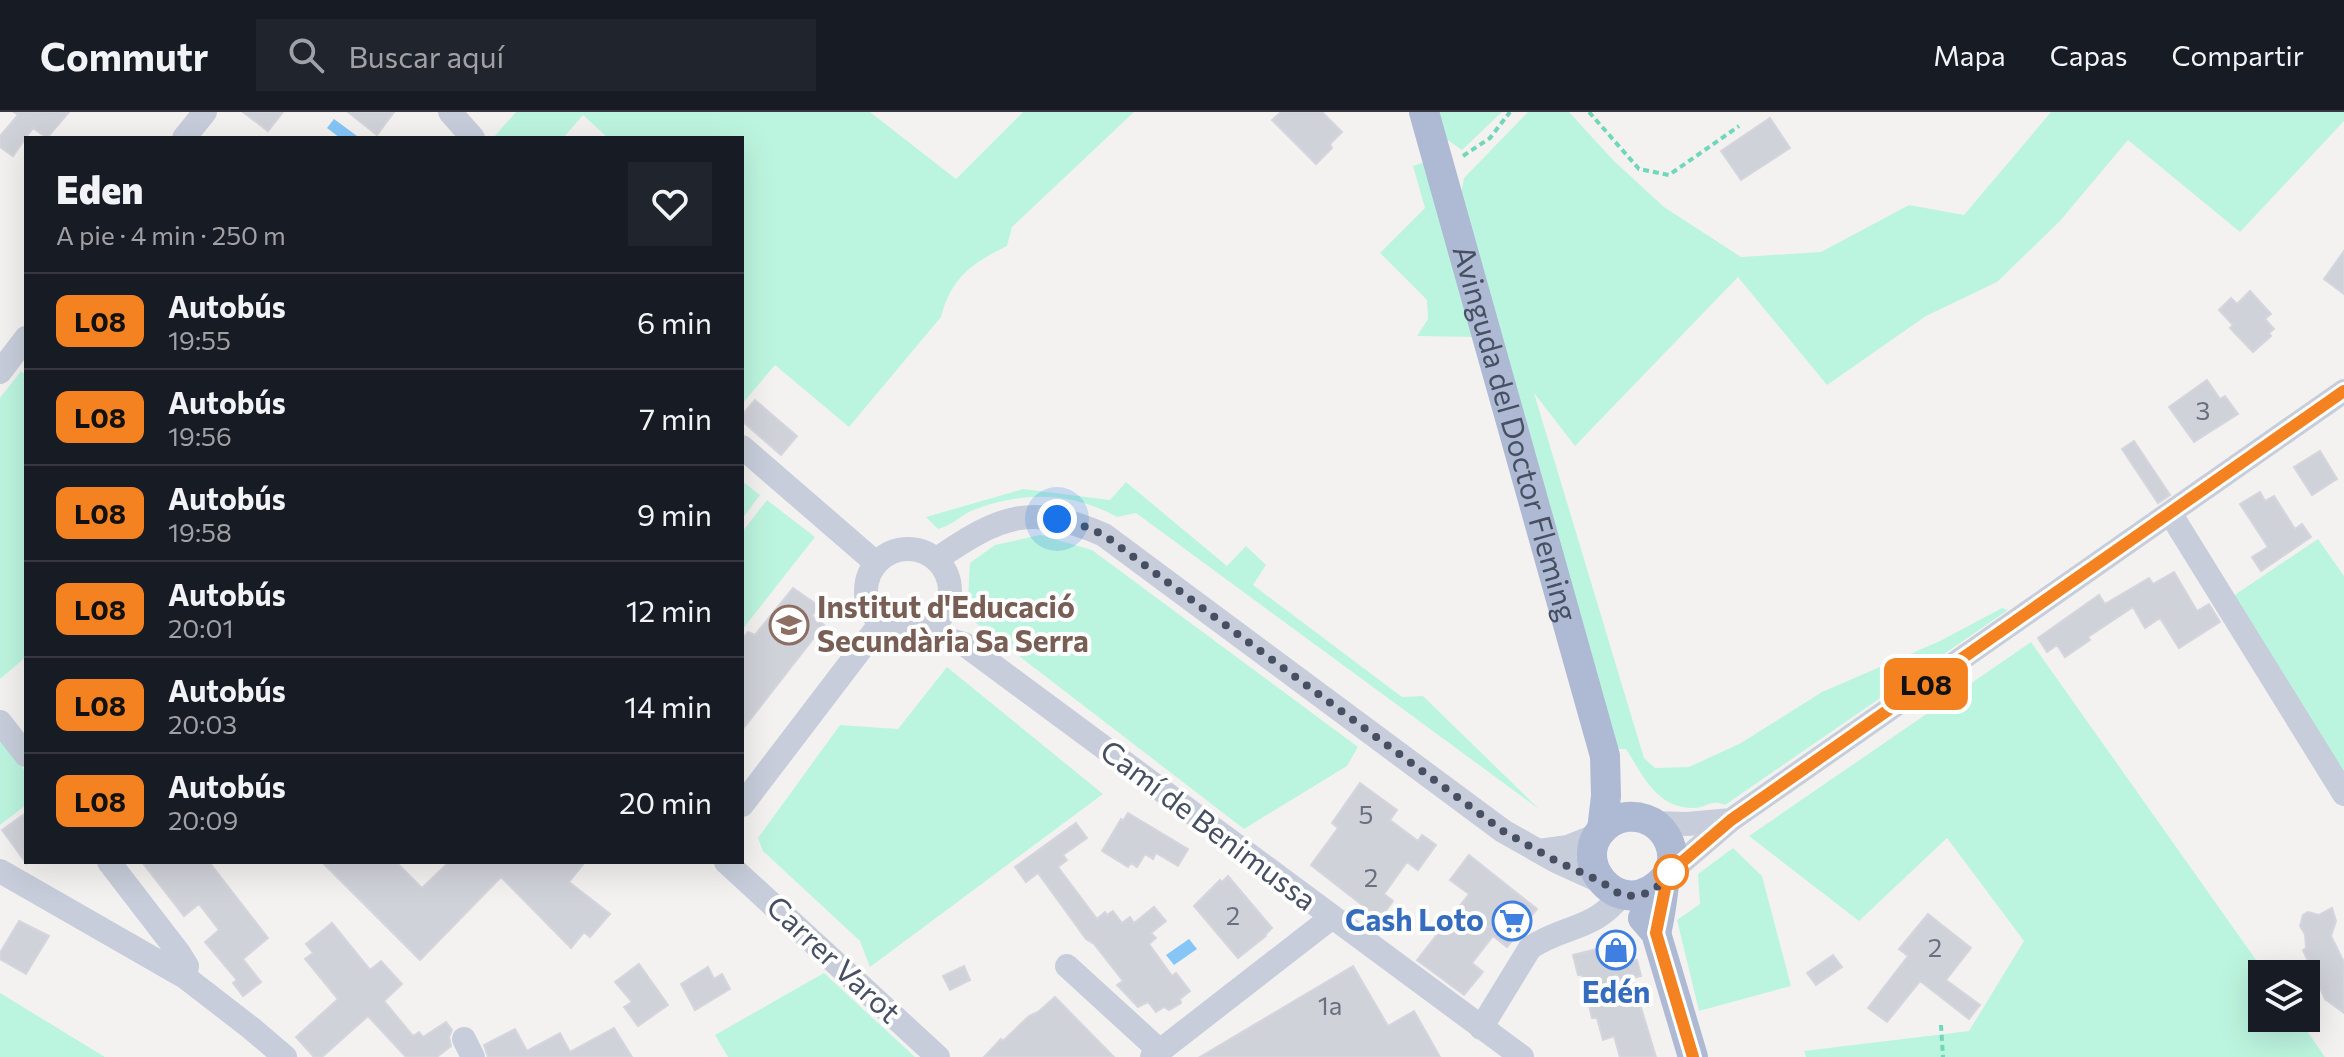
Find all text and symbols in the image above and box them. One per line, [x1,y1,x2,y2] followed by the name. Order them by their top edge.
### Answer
[256,19,816,91] search box
[40,32,208,79] text: Commutr
[284,33,328,77] icon: search
[348,37,504,74] text: Buscar aquí
[1933,38,2006,72] text: Mapa
[2050,38,2127,72] text: Capas
[2171,38,2304,72] text: Compartir
[628,162,712,246] button: heart
[56,165,143,212] text: Eden
[56,219,286,250] text: A pie · 4 min · 250 m
[1446,241,1587,625] street label: Avinguda del Doctor Fleming
[168,287,286,324] text: Autobús
[637,303,712,340] text: 6 min
[74,304,126,338] text: L08
[168,324,231,355] text: 19:55
[168,383,286,420] text: Autobús
[2196,394,2210,425] house number: 3
[639,399,712,436] text: 7 min
[74,400,126,434] text: L08
[168,420,232,451] text: 19:56
[168,479,286,516] text: Autobús
[637,495,712,532] text: 9 min
[74,496,126,530] text: L08
[1037,499,1077,539] your location
[168,516,232,547] text: 19:58
[168,575,286,612] text: Autobús
[817,587,1089,658] place label: Institut d'Educació Secundària Sa Serra
[626,591,712,628] text: 12 min
[74,592,126,626] text: L08
[768,604,810,646] school or university icon: Institut d'Educació Secundària Sa Serra
[168,612,234,643] text: 20:01
[1880,658,1972,710] line badge: L08
[1900,667,1952,701] text: L08
[168,671,286,708] text: Autobús
[624,687,712,724] text: 14 min
[74,688,126,722] text: L08
[168,708,237,739] text: 20:03
[1094,731,1325,917] street label: Camí de Benimussa
[168,767,286,804] text: Autobús
[619,783,712,820] text: 20 min
[74,784,126,818] text: L08
[1359,798,1373,829] house number: 5
[168,804,238,835] text: 20:09
[1654,855,1688,889] unlabelled marker
[1364,861,1378,892] house number: 2
[760,887,909,1029] street label: Carrer Varot
[1226,899,1240,930] house number: 2
[1345,900,1484,937] place label: Cash Loto
[1491,900,1533,942] supermarket icon: Cash Loto
[1595,929,1637,971] shop icon: Edén
[1928,931,1942,962] house number: 2
[2248,960,2320,1032] map controls
[2248,960,2320,1032] button: layers
[1582,972,1650,1009] place label: Edén
[1318,989,1342,1020] house number: 1a

